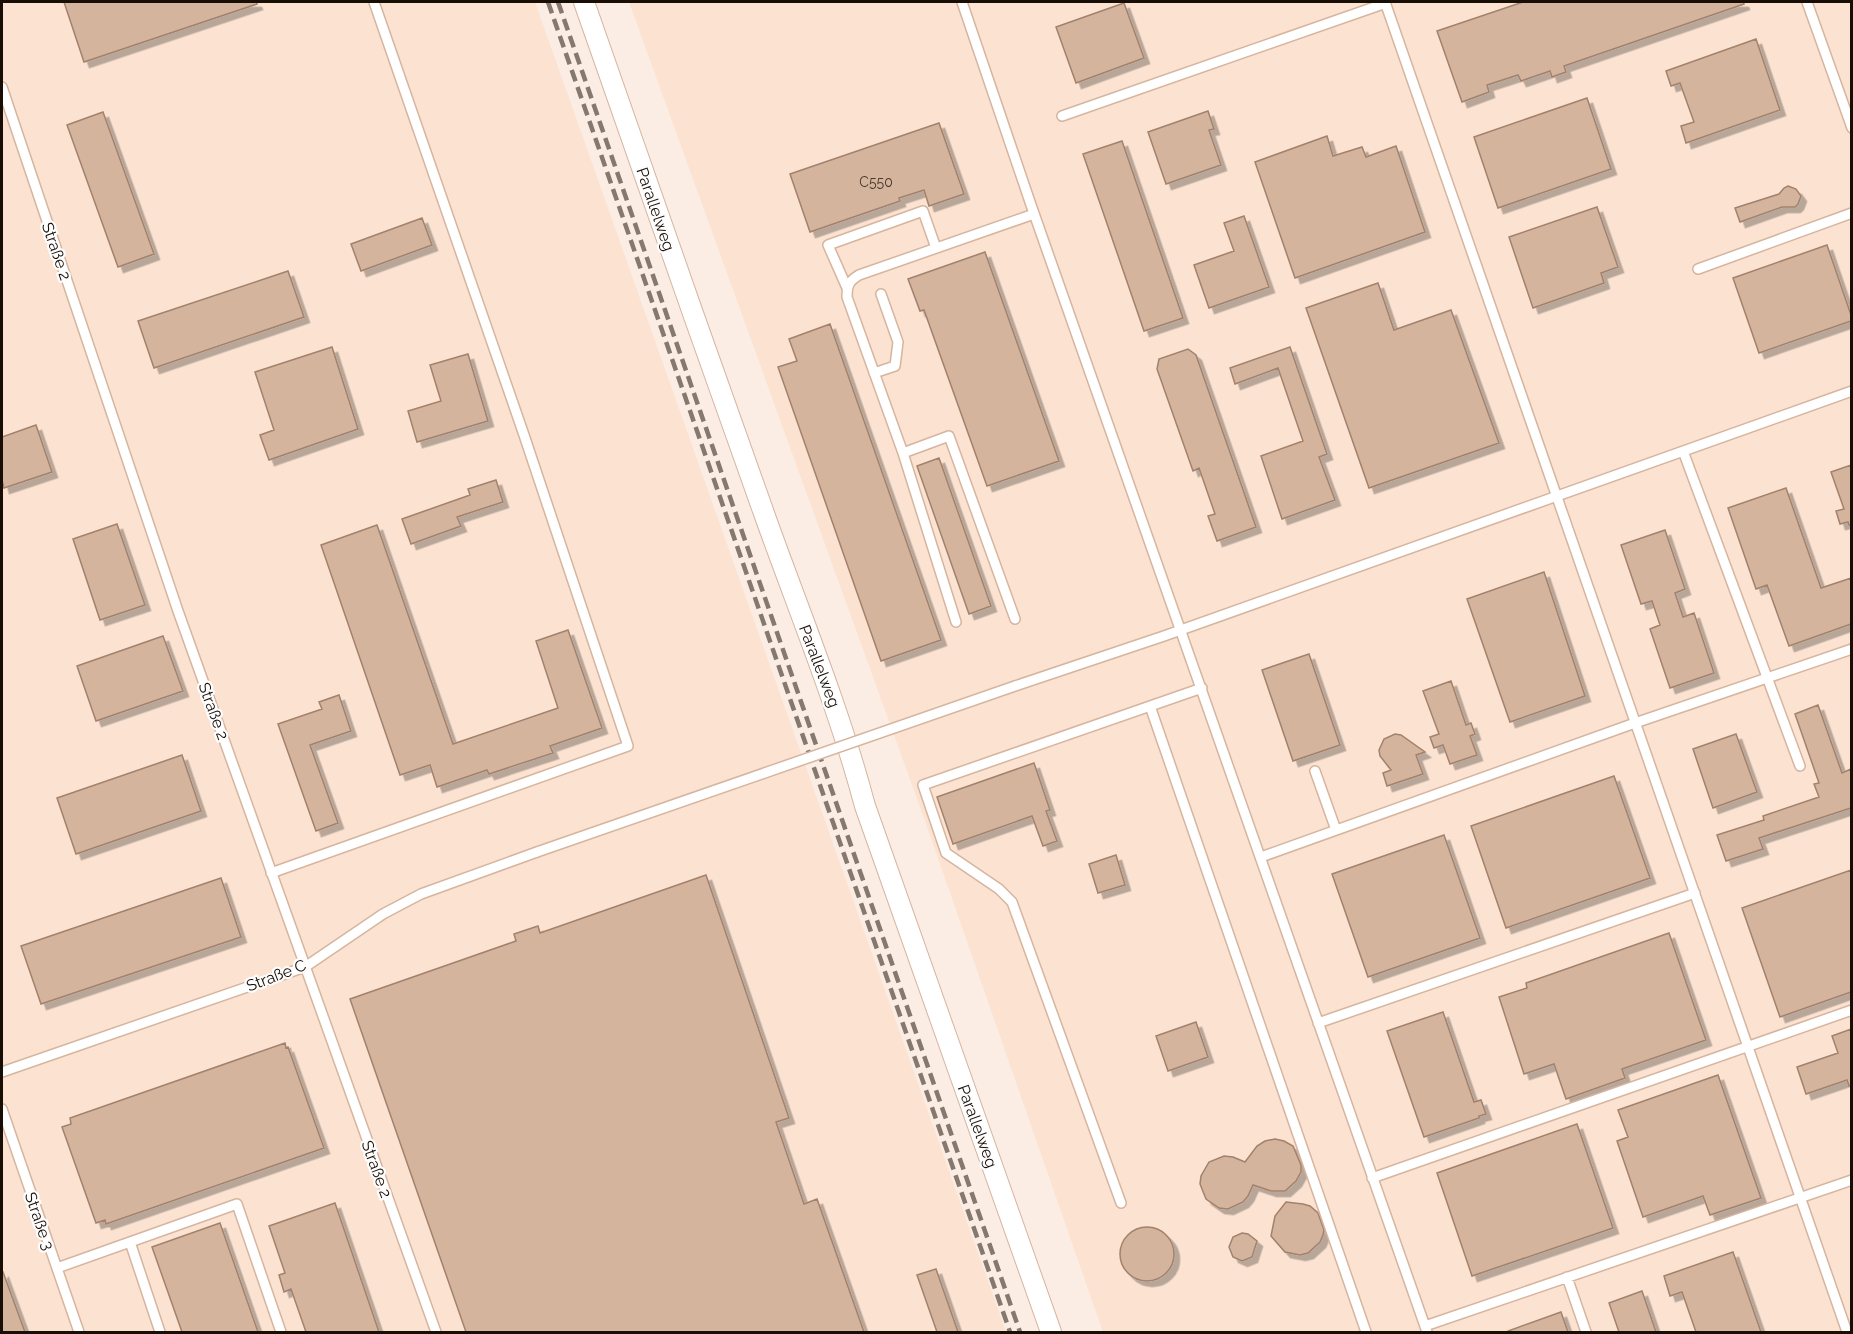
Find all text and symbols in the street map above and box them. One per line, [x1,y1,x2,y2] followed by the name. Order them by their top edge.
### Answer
[632,165,679,253] street label: Parallelweg
[859,174,893,190] house number: C550
[38,220,75,283] street label: Straße 2
[795,622,844,710] street label: Parallelweg
[194,680,233,743] street label: Straße 2
[244,955,309,996] street label: Straße C
[954,1082,1001,1170] street label: Parallelweg
[357,1138,396,1201] street label: Straße 2
[21,1190,58,1253] street label: Straße 3

